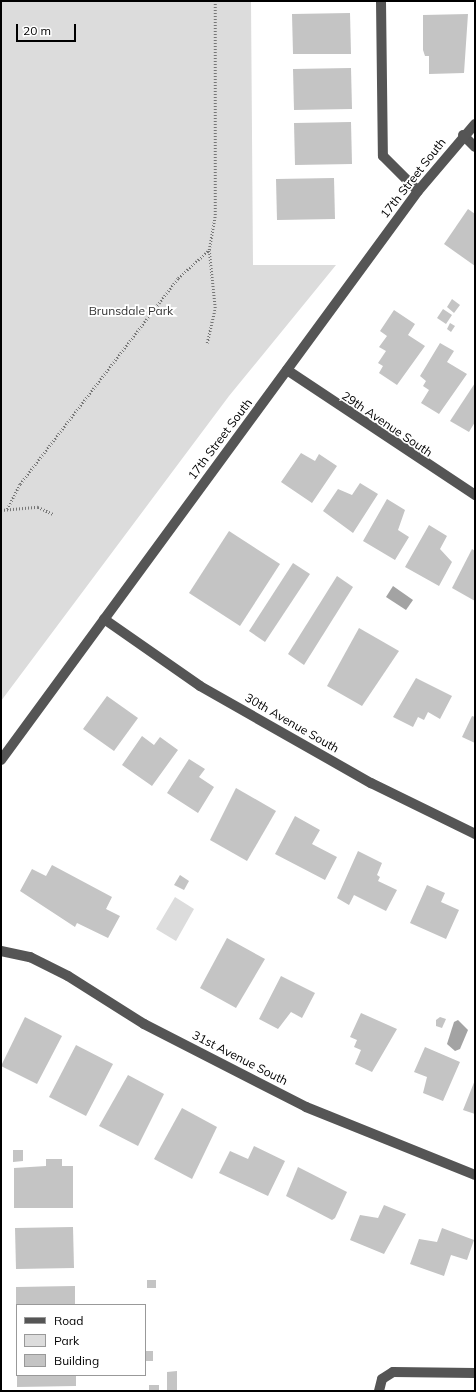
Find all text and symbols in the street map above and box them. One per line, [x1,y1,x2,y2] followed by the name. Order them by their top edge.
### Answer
[18,16,78,42] scale bar
[23,23,51,38] text: 20 m
[377,135,449,221] street label: 17th Street South
[89,304,173,318] park label: Brunsdale Park
[339,388,435,460] street label: 29th Avenue South
[185,396,255,482] street label: 17th Street South
[242,690,342,756] street label: 30th Avenue South
[190,1028,290,1088] street label: 31st Avenue South
[16,1304,146,1376] legend
[54,1313,83,1328] text: Road
[54,1333,79,1348] text: Park
[54,1353,99,1368] text: Building

